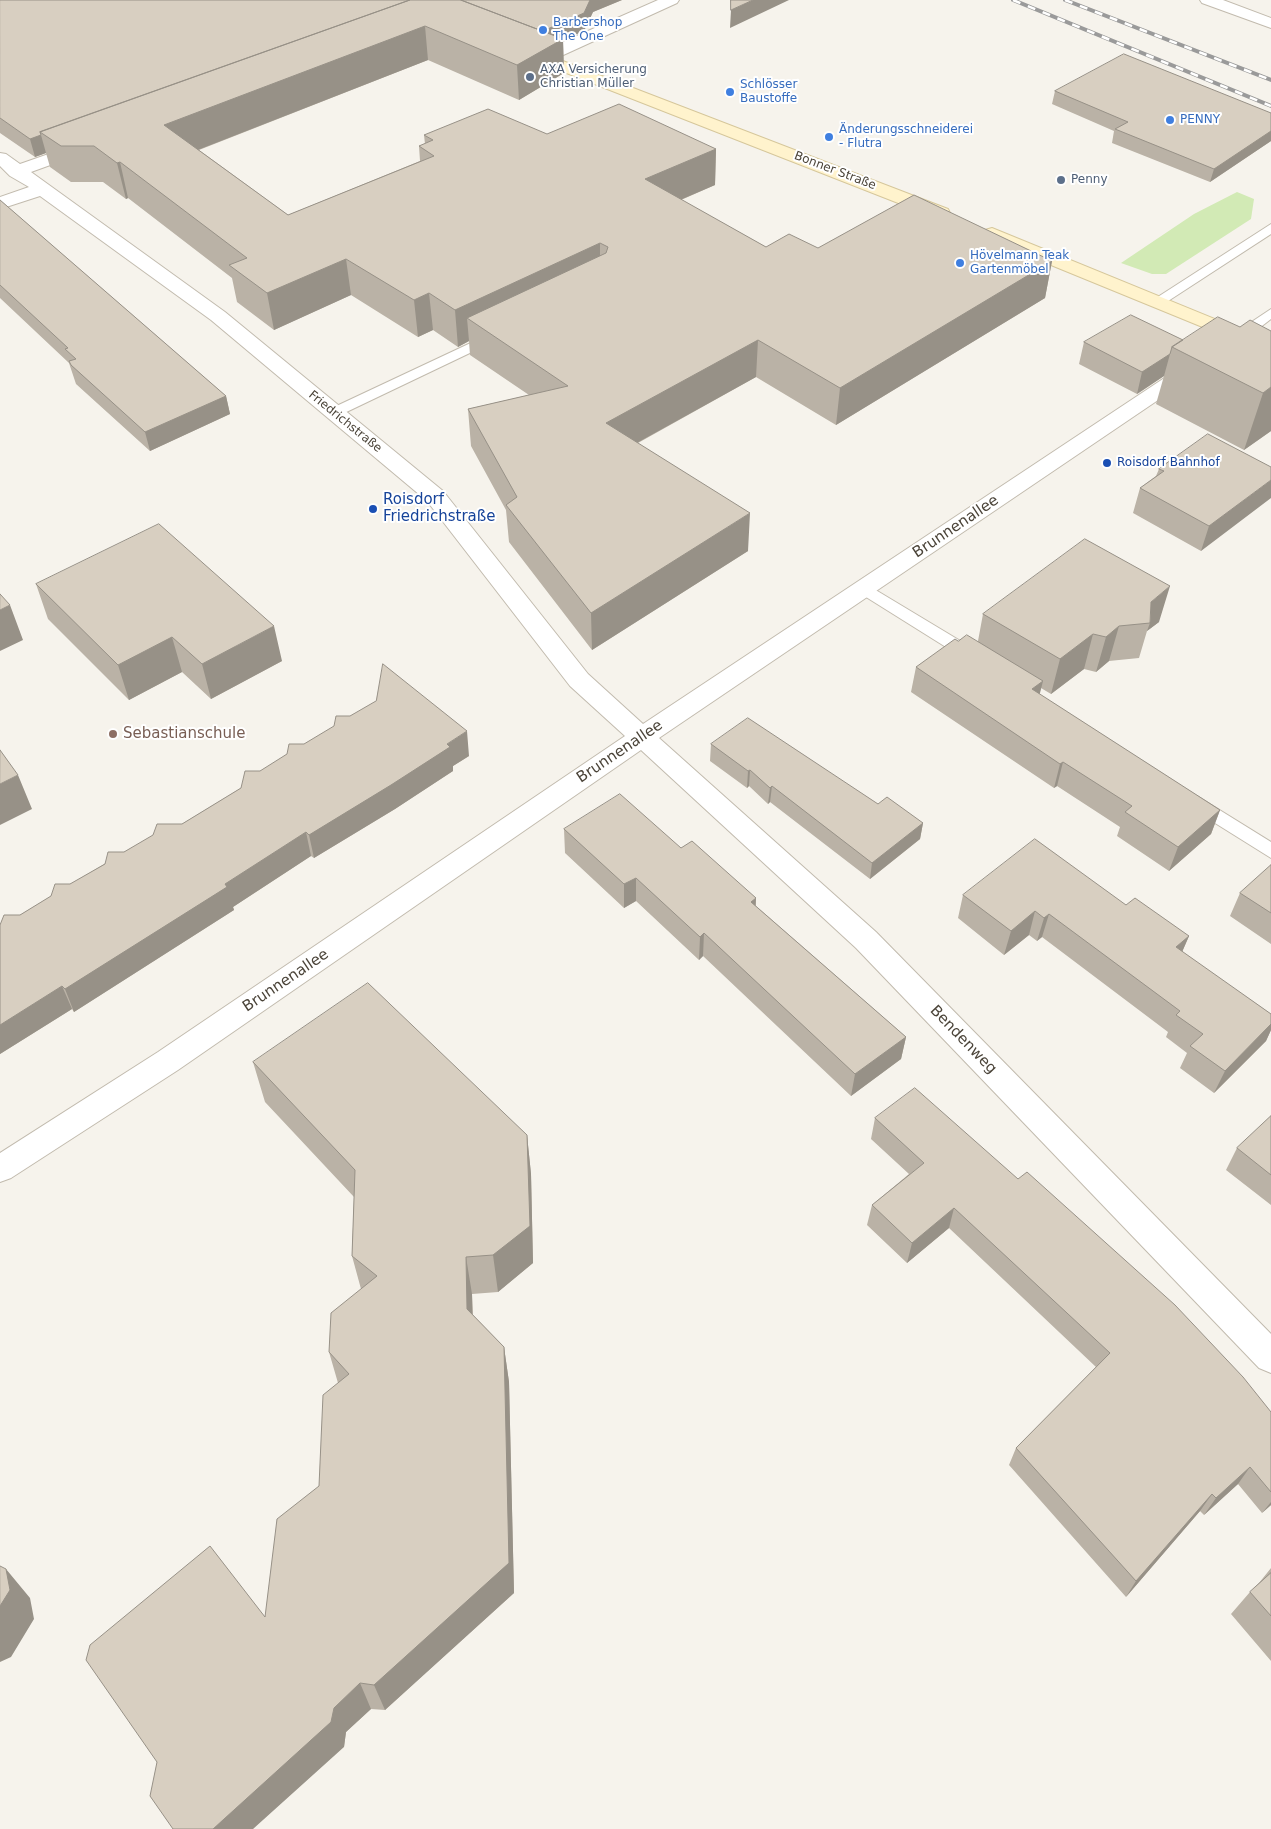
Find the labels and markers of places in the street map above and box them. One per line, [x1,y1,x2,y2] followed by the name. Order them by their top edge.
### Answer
[553,16,622,44] place label: Barbershop The One
[537,24,549,36] marker: Barbershop The One
[540,63,647,91] place label: AXA Versicherung Christian Müller
[524,71,536,83] marker: AXA Versicherung Christian Müller
[740,78,797,106] place label: Schlösser Baustoffe
[724,86,736,98] marker: Schlösser Baustoffe
[1180,113,1220,127] place label: PENNY
[1164,114,1176,126] marker: PENNY
[839,123,973,151] place label: Änderungsschneiderei - Flutra
[823,131,835,143] marker: Änderungsschneiderei - Flutra
[1071,173,1108,187] place label: Penny
[1055,174,1067,186] marker: Penny
[970,249,1069,277] place label: Hövelmann Teak Gartenmöbel
[954,257,966,269] marker: Hövelmann Teak Gartenmöbel
[1117,456,1220,470] place label: Roisdorf Bahnhof
[1101,457,1113,469] marker: Roisdorf Bahnhof
[383,491,495,526] place label: Roisdorf Friedrichstraße
[367,503,379,515] marker: Roisdorf Friedrichstraße
[123,725,245,743] place label: Sebastianschule
[107,728,119,740] marker: Sebastianschule

